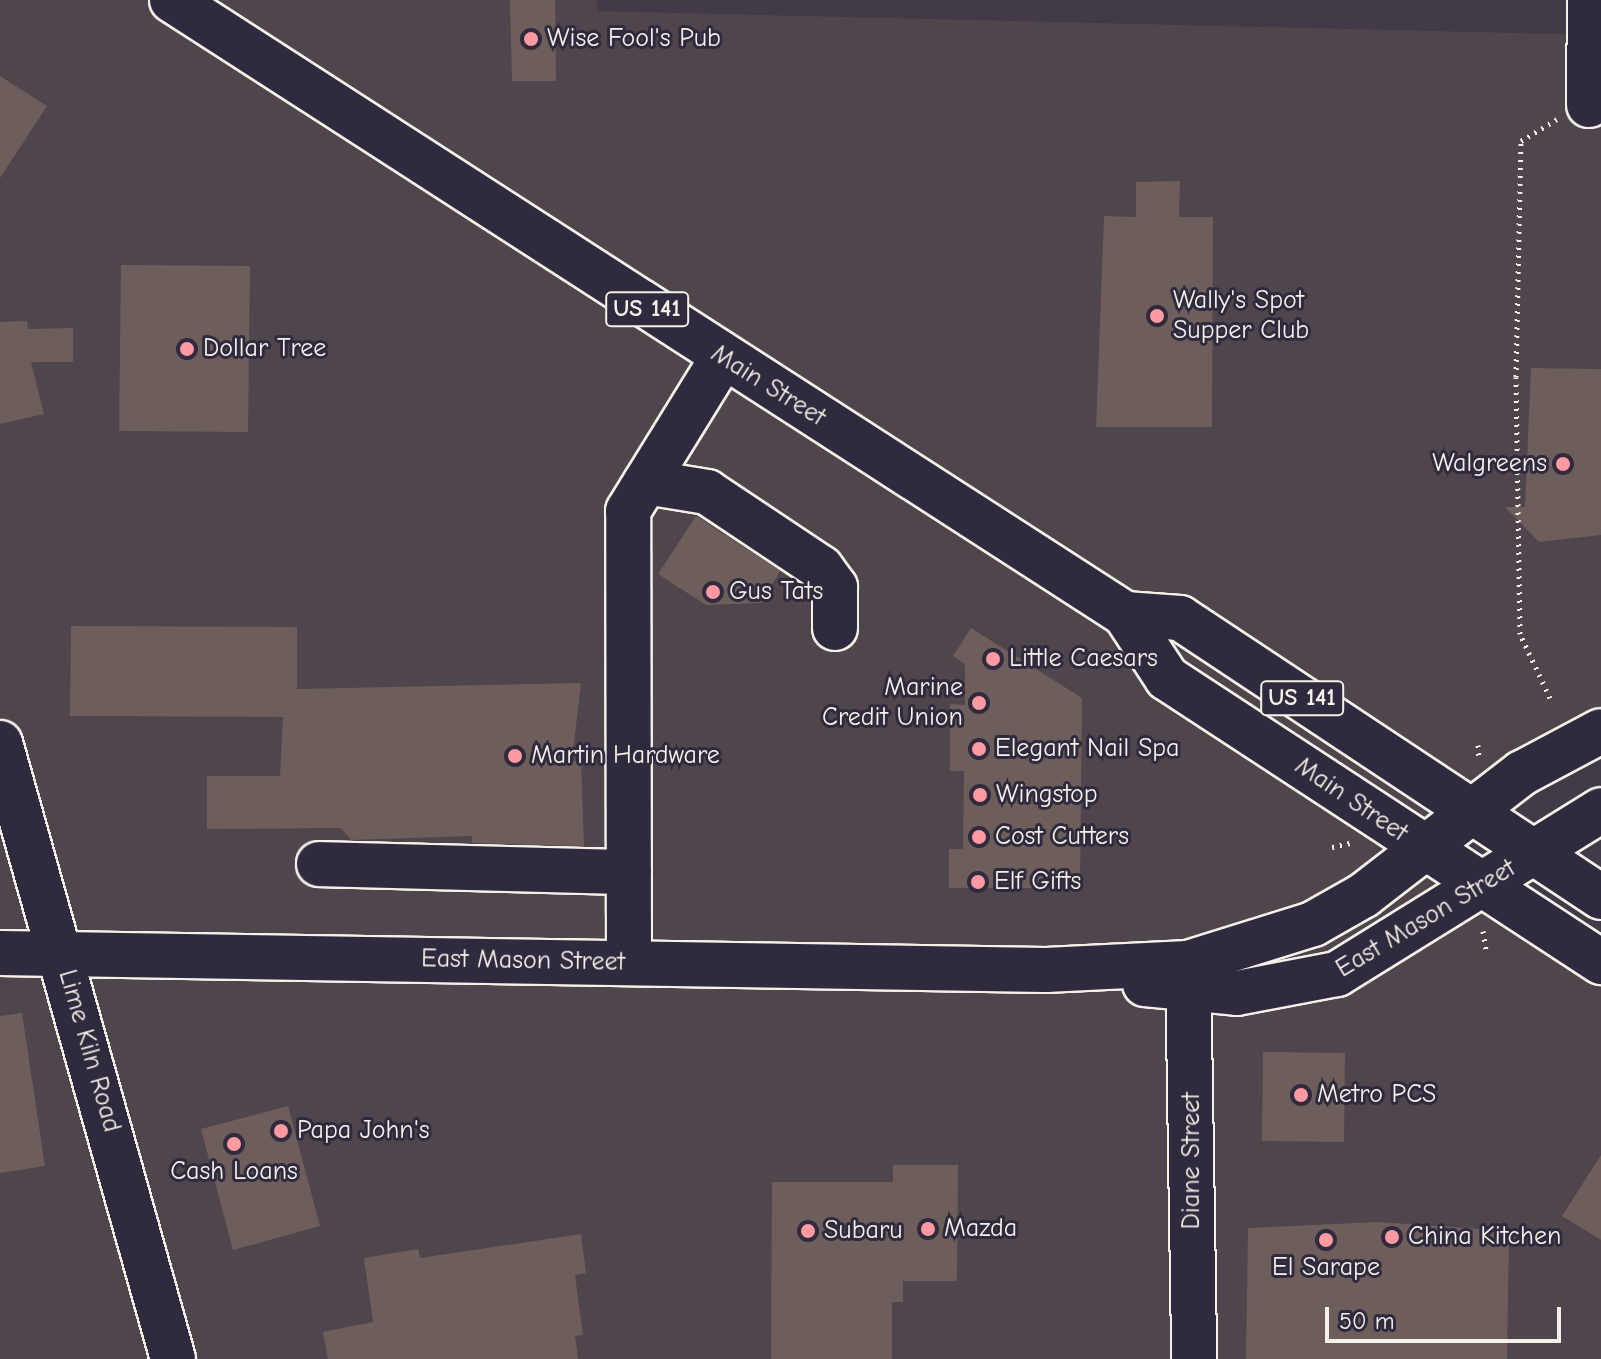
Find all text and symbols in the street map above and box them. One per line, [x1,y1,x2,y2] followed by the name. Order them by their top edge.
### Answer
[547,23,721,55] place label: Wise Fool's Pub
[522,30,540,48] marker: Wise Fool's Pub
[1173,285,1309,346] place label: Wally's Spot Supper Club
[605,289,689,329] road number: US 141
[1148,307,1166,325] marker: Wally's Spot Supper Club
[203,333,326,365] place label: Dollar Tree
[705,339,831,433] street label: Main Street
[178,340,196,358] marker: Dollar Tree
[1432,448,1547,480] place label: Walgreens
[1554,455,1572,473] marker: Walgreens
[729,576,823,608] place label: Gus Tats
[704,583,722,601] marker: Gus Tats
[1009,643,1158,675] place label: Little Caesars
[984,650,1002,668] marker: Little Caesars
[822,672,963,734] place label: Marine Credit Union
[1260,678,1344,718] road number: US 141
[970,694,988,712] marker: Marine Credit Union
[995,733,1179,765] place label: Elegant Nail Spa
[531,740,720,772] place label: Martin Hardware
[970,740,988,758] marker: Elegant Nail Spa
[506,747,524,765] marker: Martin Hardware
[1289,751,1413,849] street label: Main Street
[996,779,1098,811] place label: Wingstop
[971,786,989,804] marker: Wingstop
[995,821,1129,853] place label: Cost Cutters
[970,828,988,846] marker: Cost Cutters
[1331,853,1521,985] street label: East Mason Street
[994,866,1081,898] place label: Elf Gifts
[969,873,987,891] marker: Elf Gifts
[421,944,625,978] street label: East Mason Street
[51,966,127,1136] street label: Lime Kiln Road
[1317,1079,1436,1111] place label: Metro PCS
[1292,1086,1310,1104] marker: Metro PCS
[1176,1093,1208,1229] street label: Diane Street
[297,1115,430,1147] place label: Papa John's
[272,1122,290,1140] marker: Papa John's
[225,1135,243,1153] marker: Cash Loans
[170,1156,298,1188] place label: Cash Loans
[944,1213,1017,1245] place label: Mazda
[824,1215,903,1247] place label: Subaru
[919,1220,937,1238] marker: Mazda
[1408,1221,1561,1253] place label: China Kitchen
[799,1222,817,1240] marker: Subaru
[1383,1228,1401,1246] marker: China Kitchen
[1317,1231,1335,1249] marker: El Sarape
[1272,1252,1380,1284] place label: El Sarape
[1329,1291,1565,1341] scale bar
[1339,1307,1395,1335] text: 50 m

